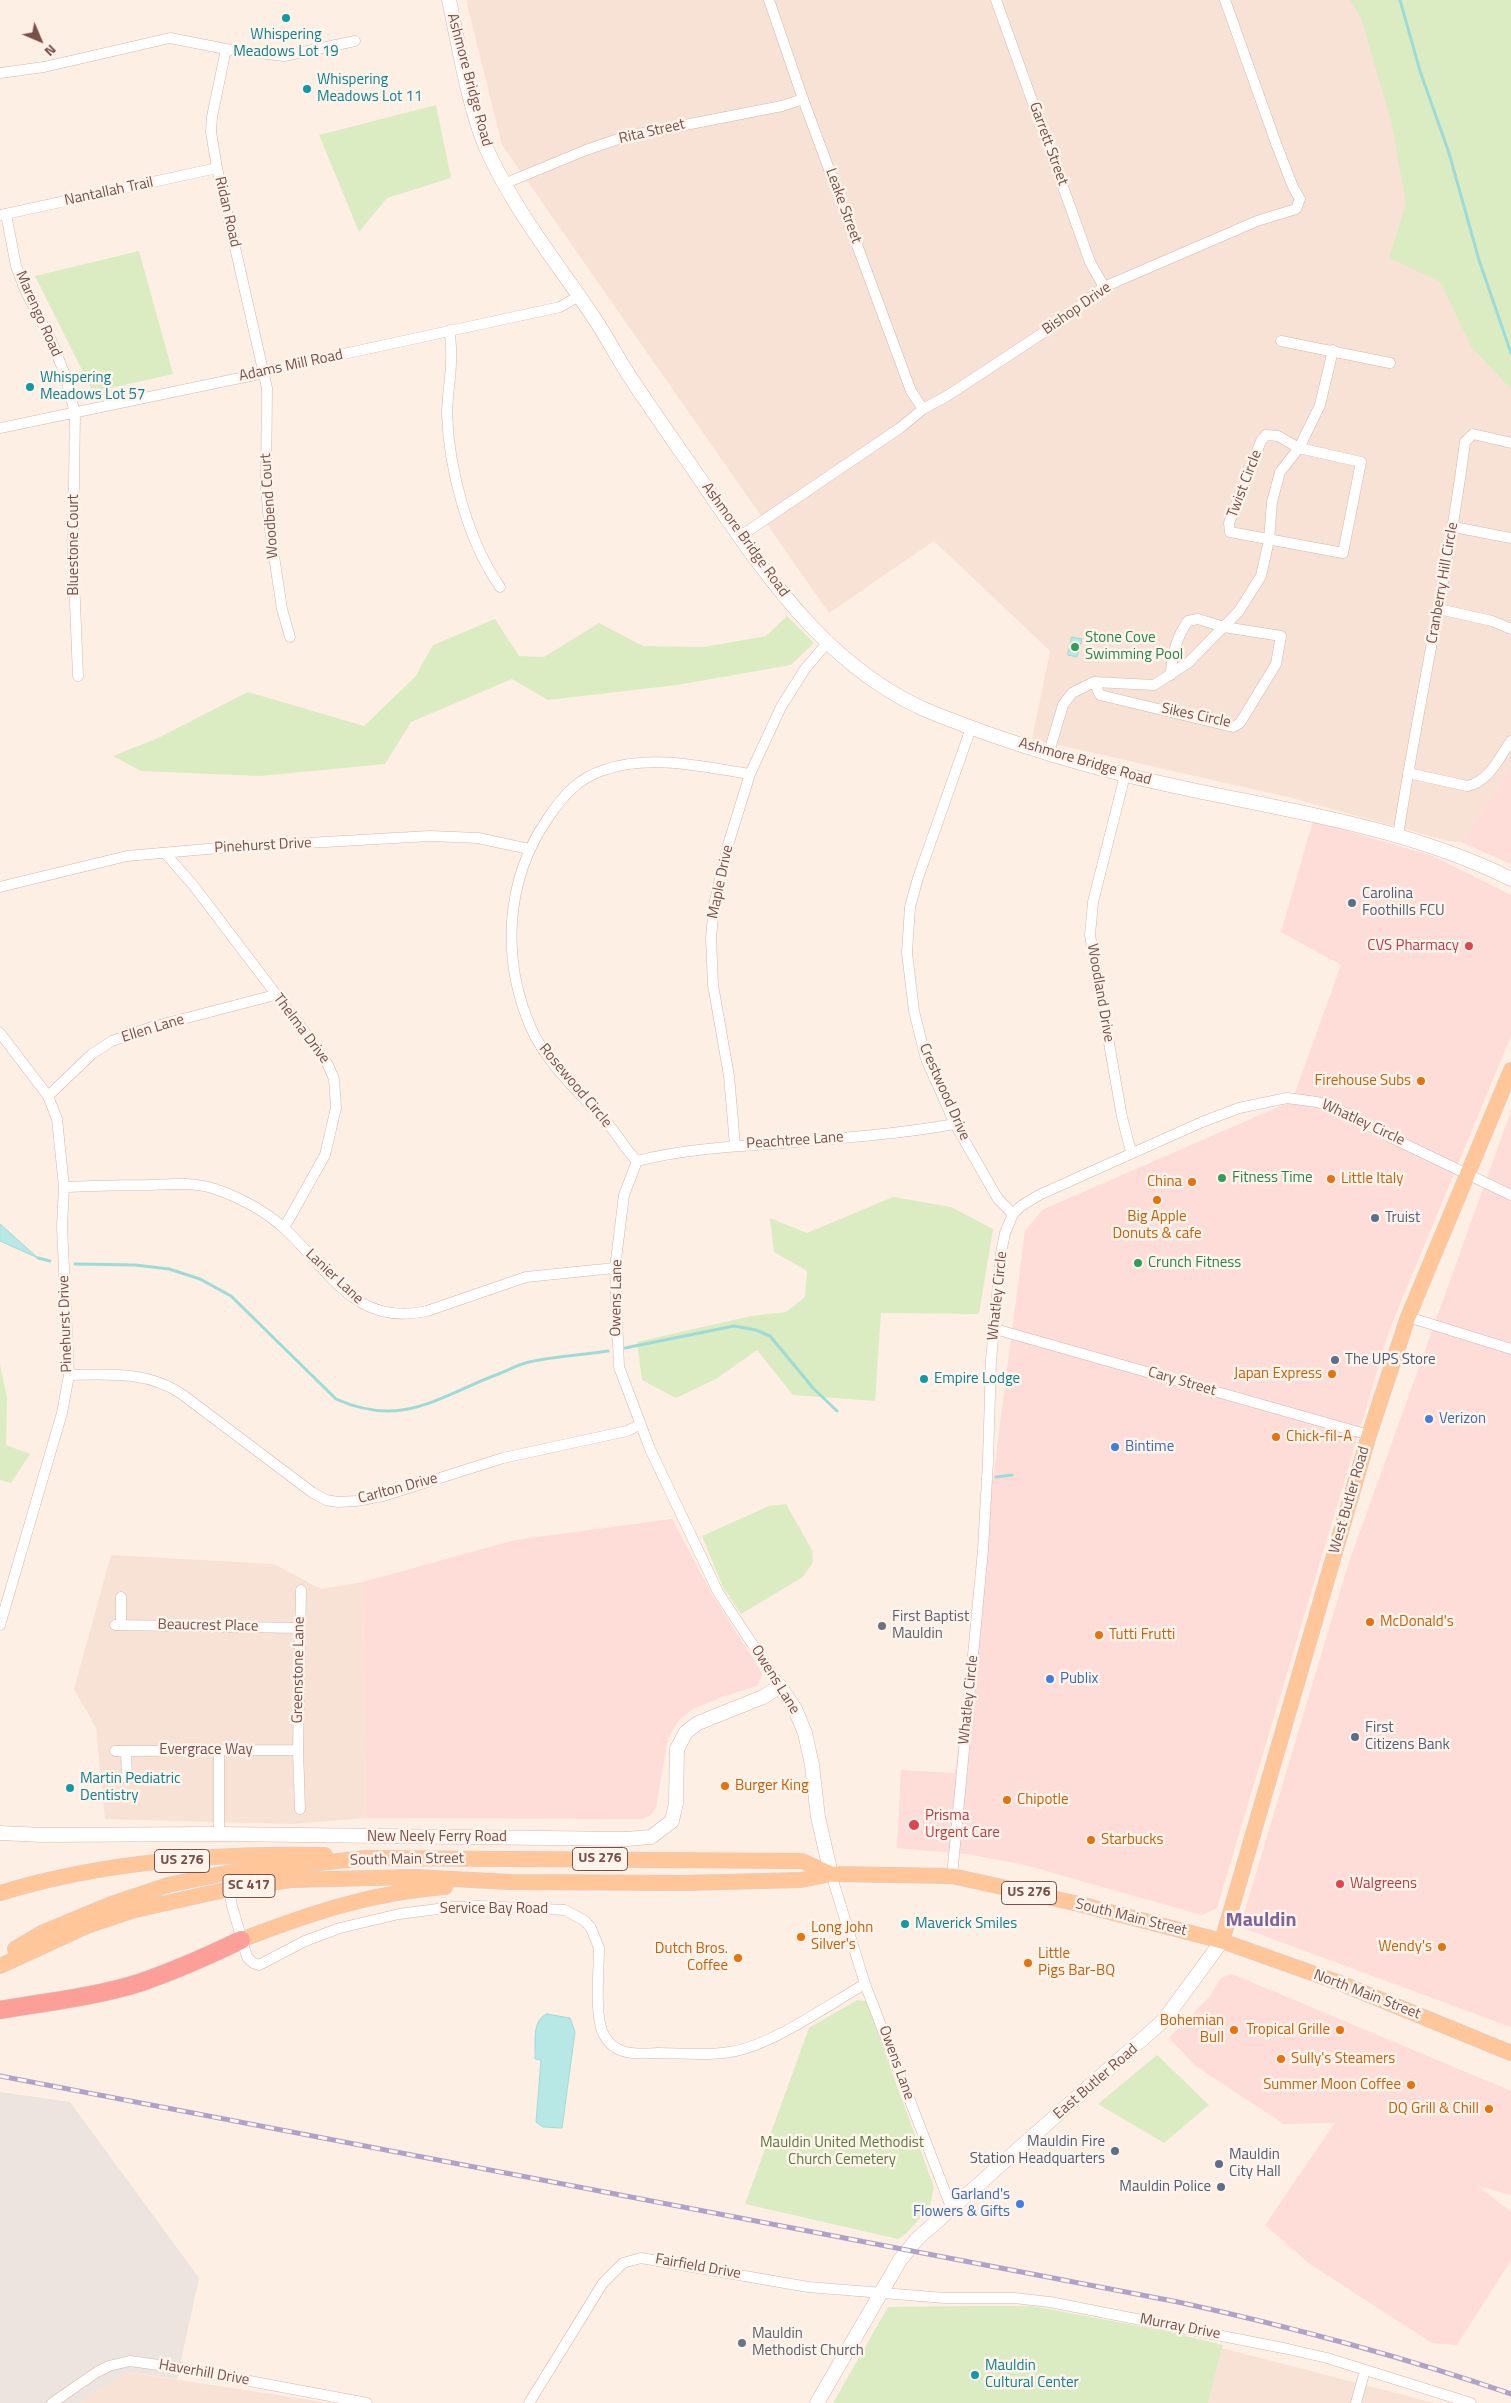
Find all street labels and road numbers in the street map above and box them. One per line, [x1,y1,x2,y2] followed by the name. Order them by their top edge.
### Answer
[443,11,495,149] street label: Ashmore Bridge Road
[1025,100,1071,188] street label: Garrett Street
[617,116,687,148] street label: Rita Street
[821,166,865,246] street label: Leake Street
[63,174,155,210] street label: Nantallah Trail
[210,175,244,249] street label: Ridan Road
[11,268,65,360] street label: Marengo Road
[1039,279,1115,339] street label: Bishop Drive
[237,346,345,386] street label: Adams Mill Road
[1224,448,1266,520] street label: Twist Circle
[257,453,283,559] street label: Woodbend Court
[697,479,793,601] street label: Ashmore Bridge Road
[65,494,83,596] street label: Bluestone Court
[1423,521,1463,645] street label: Cranberry Hill Circle
[1160,700,1232,732] street label: Sikes Circle
[1017,734,1153,790] street label: Ashmore Bridge Road
[214,834,312,858] street label: Pinehurst Drive
[704,843,738,921] street label: Maple Drive
[1082,942,1118,1044] street label: Woodland Drive
[269,990,333,1068] street label: Thelma Drive
[120,1011,186,1047] street label: Ellen Lane
[535,1040,615,1132] street label: Rosewood Circle
[915,1041,973,1143] street label: Crestwood Drive
[1319,1096,1407,1150] street label: Whatley Circle
[746,1129,844,1153] street label: Peachtree Lane
[301,1246,367,1308] street label: Lanier Lane
[984,1250,1012,1342] street label: Whatley Circle
[607,1259,627,1337] street label: Owens Lane
[55,1275,77,1373] street label: Pinehurst Drive
[1146,1364,1218,1400] street label: Cary Street
[1326,1444,1374,1556] street label: West Butler Road
[356,1470,440,1508] street label: Carlton Drive
[157,1616,259,1636] street label: Beaucrest Place
[289,1616,309,1724] street label: Greenstone Lane
[747,1642,803,1718] street label: Owens Lane
[955,1654,983,1746] street label: Whatley Circle
[159,1741,253,1759] street label: Evergrace Way
[367,1828,507,1846] street label: New Neely Ferry Road
[572,1848,628,1870] road number: US 276
[154,1850,210,1872] road number: US 276
[350,1850,464,1870] street label: South Main Street
[223,1874,275,1898] road number: SC 417
[1002,1882,1056,1905] road number: US 276
[1073,1895,1189,1941] street label: South Main Street
[440,1900,548,1918] street label: Service Bay Road
[1311,1966,1423,2024] street label: North Main Street
[874,2024,918,2102] street label: Owens Lane
[1050,2040,1142,2124] street label: East Butler Road
[654,2251,742,2283] street label: Fairfield Drive
[1138,2310,1222,2344] street label: Murray Drive
[157,2356,251,2390] street label: Haverhill Drive

